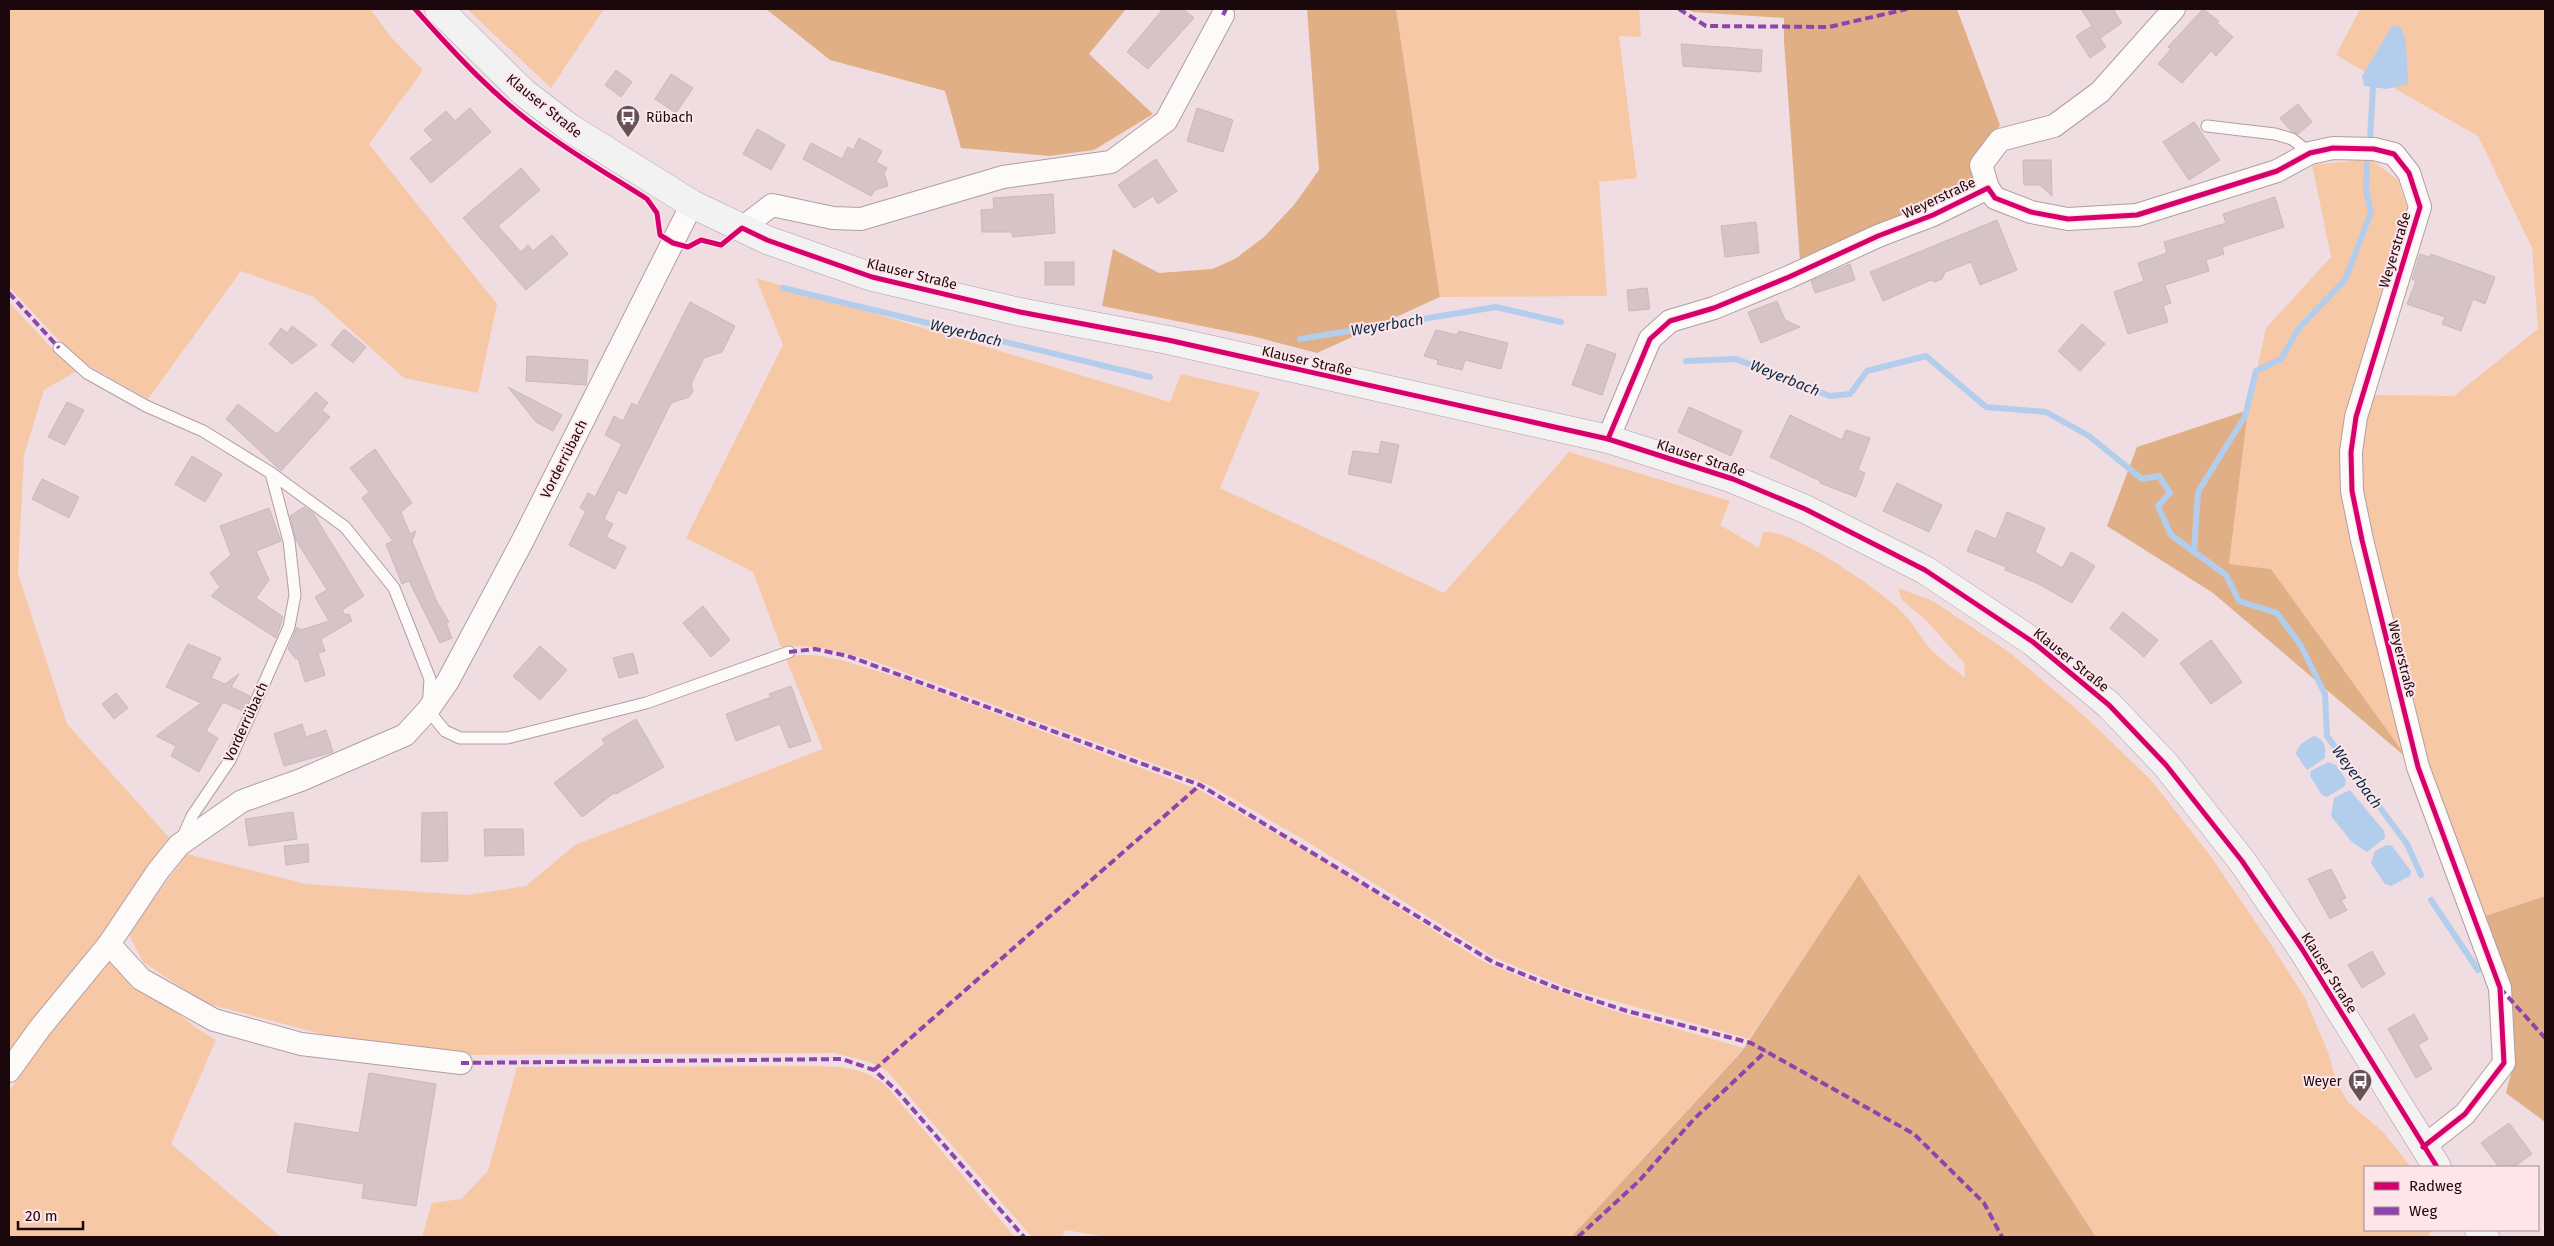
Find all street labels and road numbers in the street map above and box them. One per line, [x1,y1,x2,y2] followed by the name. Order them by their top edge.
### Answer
[503,70,585,142] street label: Klauser Straße
[1900,174,1978,222] street label: Weyerstraße
[2375,210,2415,290] street label: Weyerstraße
[865,255,959,293] street label: Klauser Straße
[1260,342,1354,380] street label: Klauser Straße
[537,417,591,501] street label: Vorderrübach
[1654,436,1748,480] street label: Klauser Straße
[2384,619,2420,699] street label: Weyerstraße
[2030,624,2112,696] street label: Klauser Straße
[220,679,272,765] street label: Vorderrübach
[2297,929,2361,1017] street label: Klauser Straße

